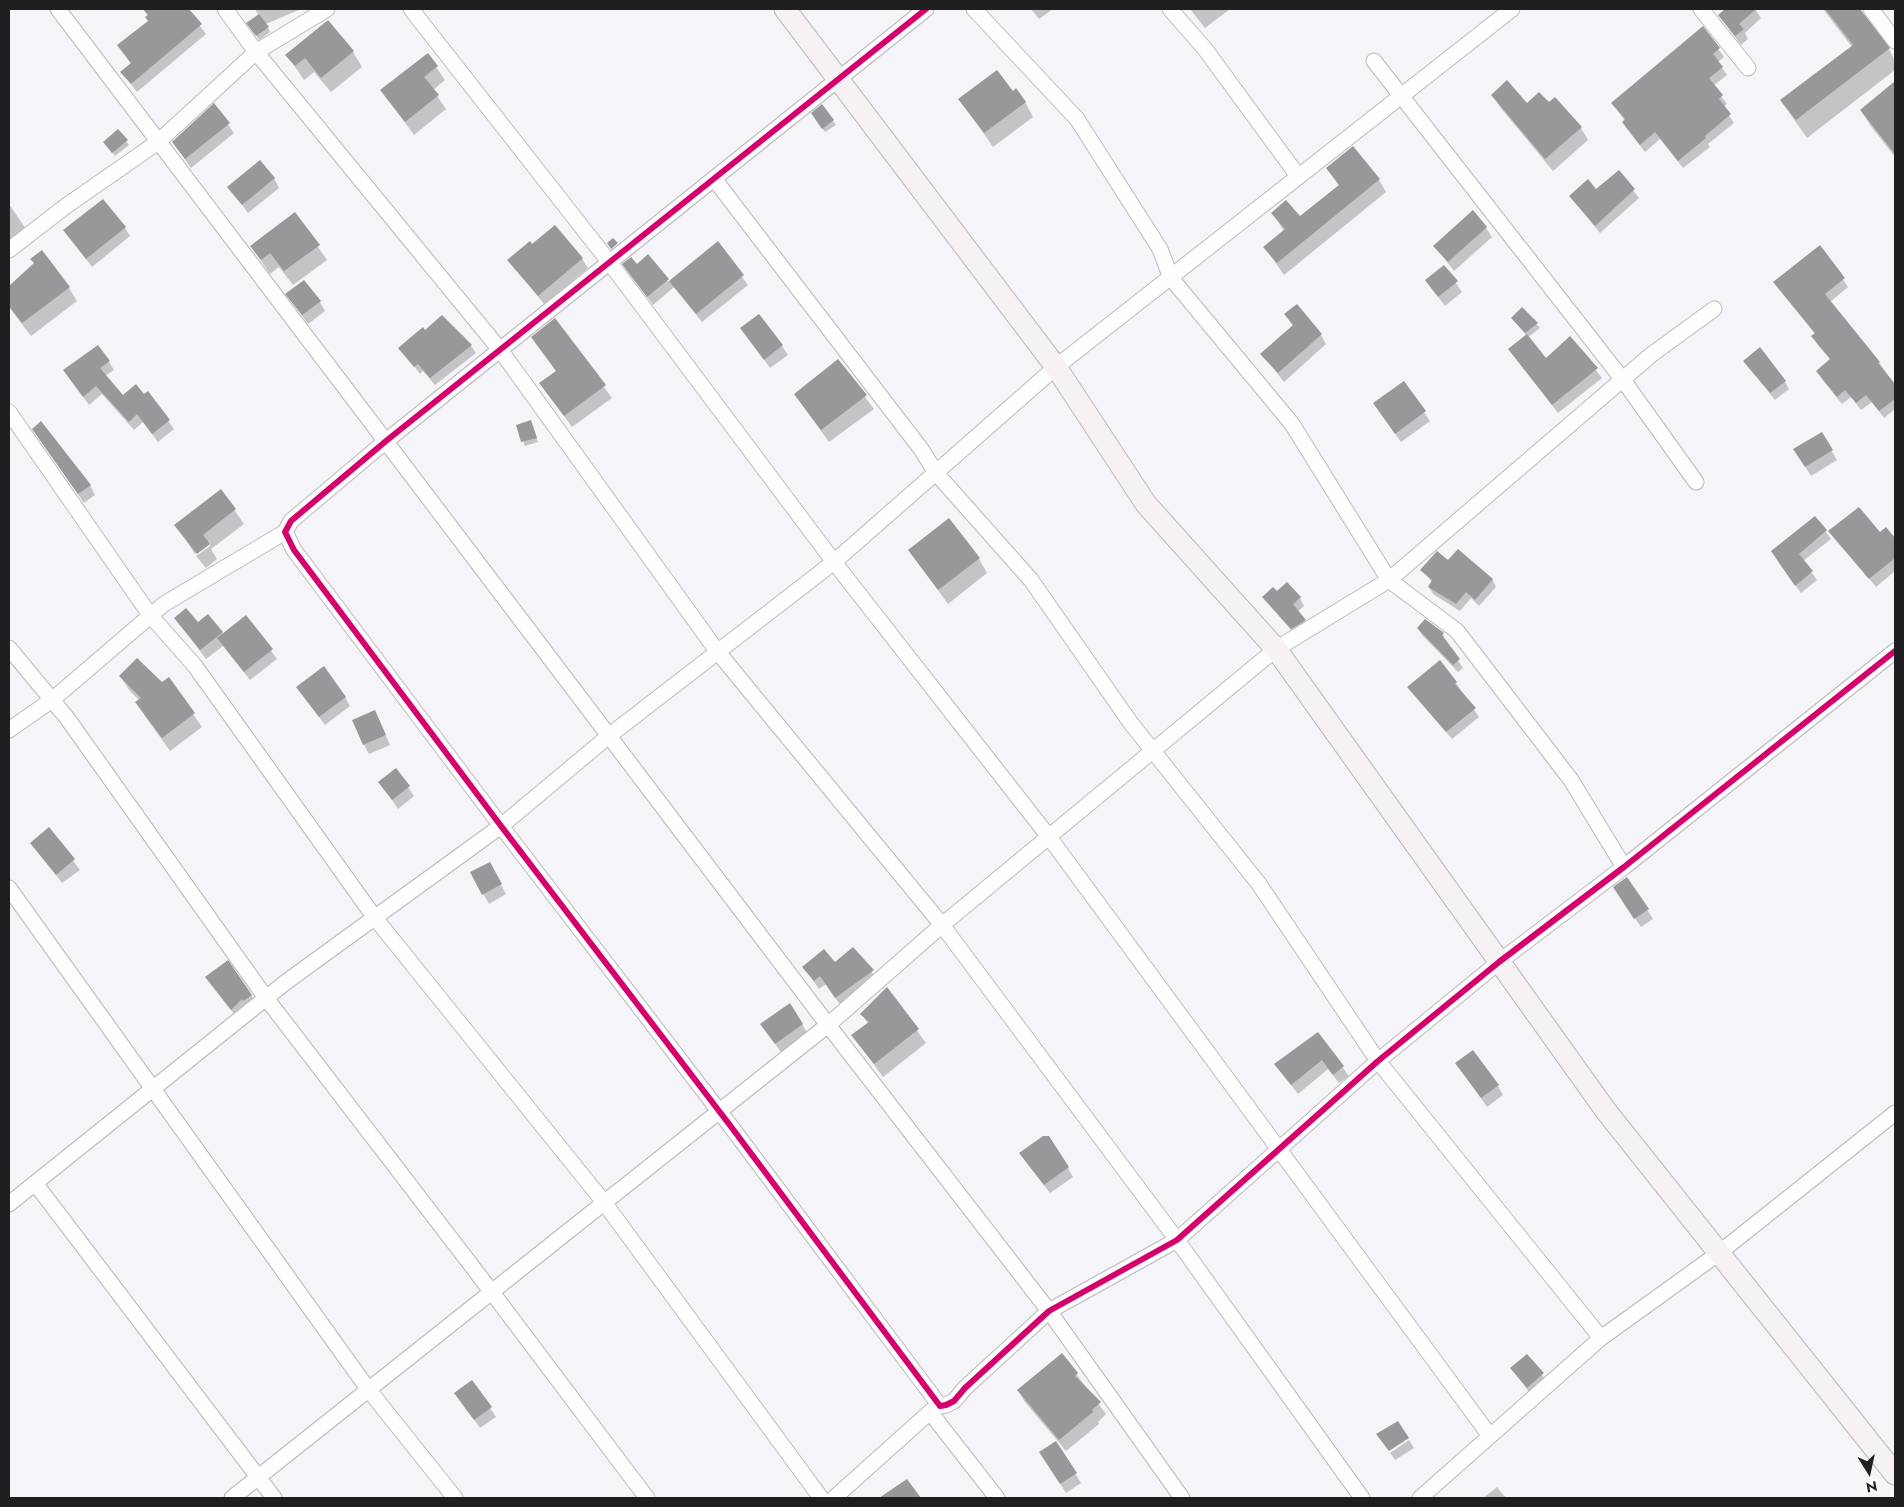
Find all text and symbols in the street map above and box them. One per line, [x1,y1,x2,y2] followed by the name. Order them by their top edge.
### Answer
[1844,1447,1894,1497] north arrow
[1864,1476,1879,1498] text: N

